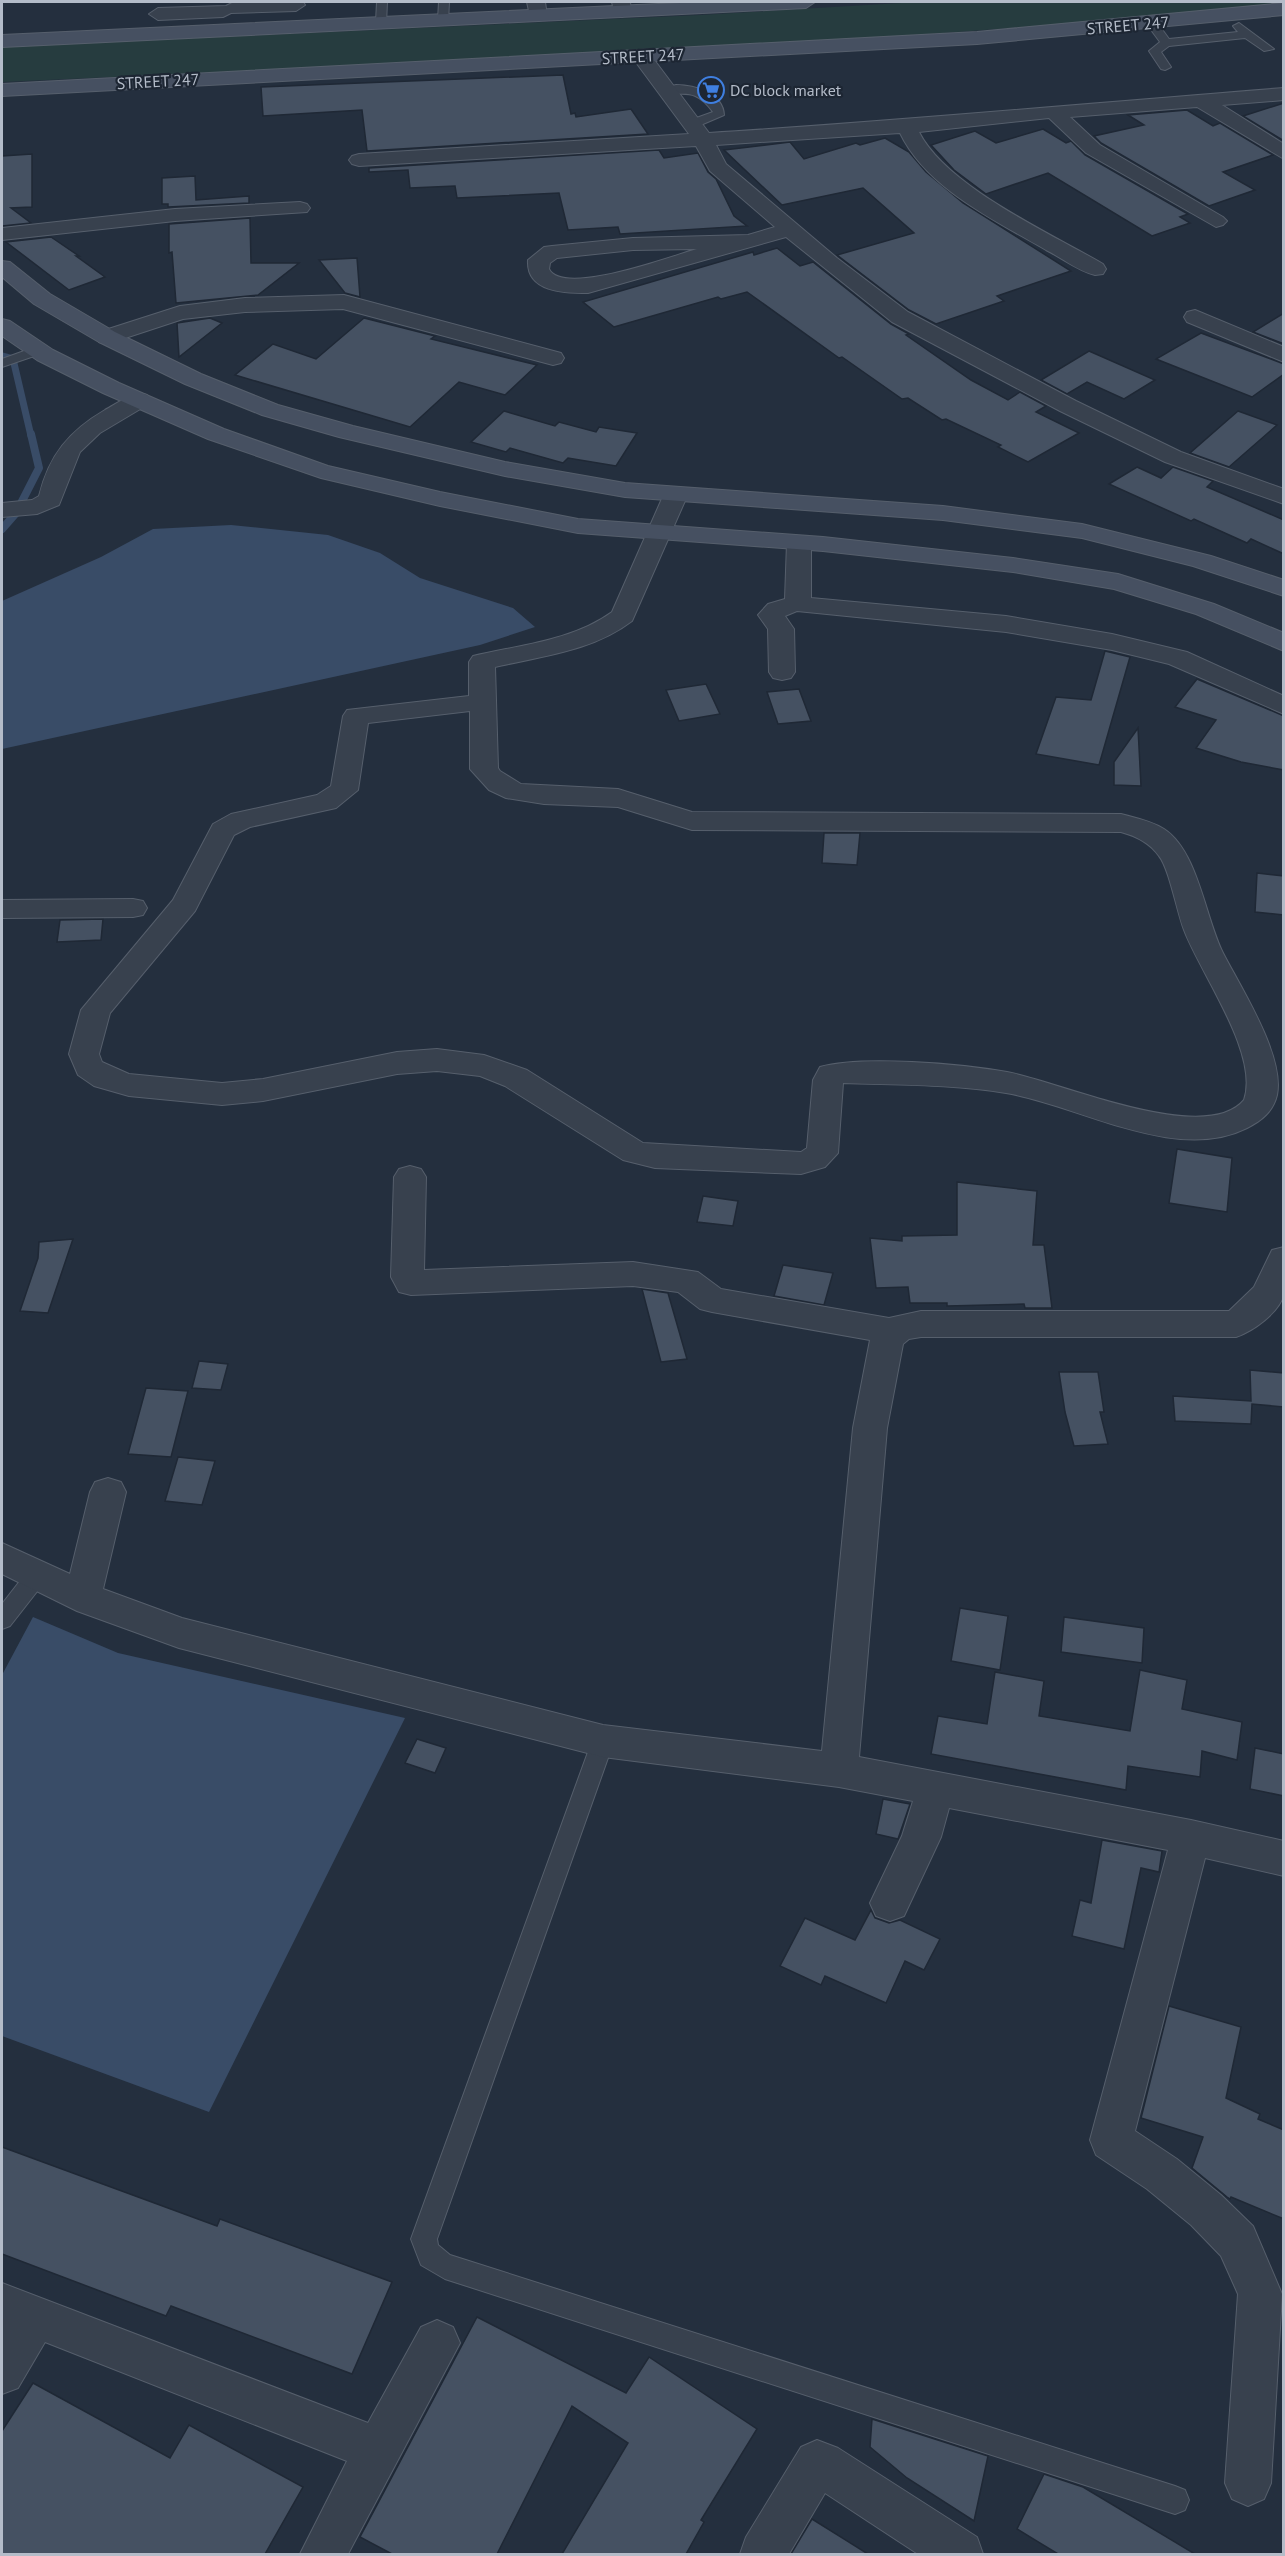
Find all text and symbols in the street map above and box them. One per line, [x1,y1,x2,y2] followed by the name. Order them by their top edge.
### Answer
[1086,11,1170,39] street label: STREET 247
[601,44,685,68] street label: STREET 247
[116,69,200,93] street label: STREET 247
[696,75,726,105] supermarket icon: DC block market
[730,80,842,100] place label: DC block market

